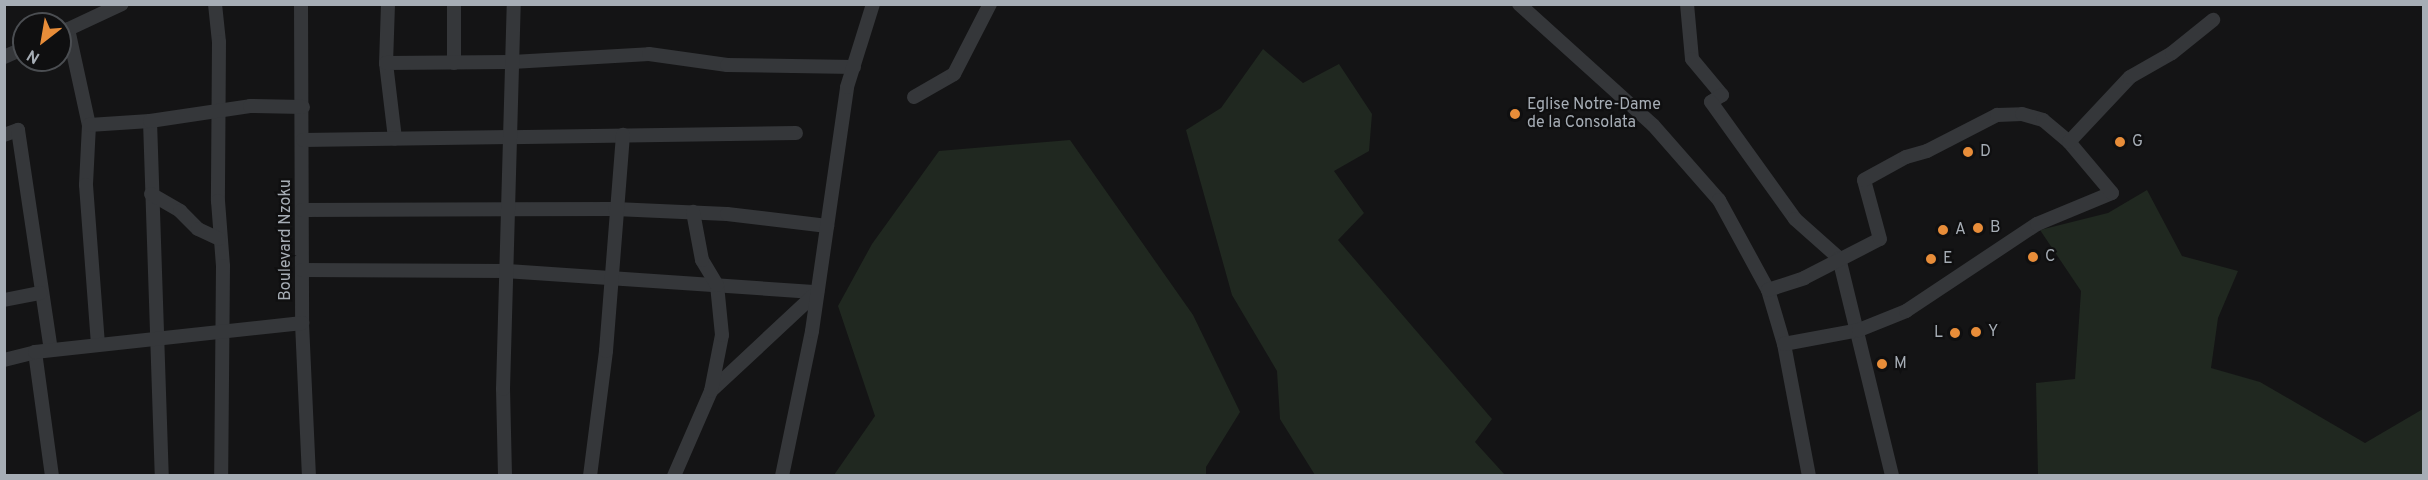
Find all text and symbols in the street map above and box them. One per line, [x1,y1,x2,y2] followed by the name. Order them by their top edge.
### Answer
[12,12,72,72] north arrow
[24,44,44,67] text: N
[1527,95,1661,133] place label: Eglise Notre-Dame de la Consolata
[1508,107,1522,121] marker: Eglise Notre-Dame de la Consolata
[2132,132,2143,152] place label: G
[2113,135,2127,149] marker: G
[1980,142,1991,162] place label: D
[1961,145,1975,159] marker: D
[276,179,296,301] street label: Boulevard Nzoku
[1990,218,2000,238] place label: B
[1955,220,1966,240] place label: A
[1971,221,1985,235] marker: B
[1936,223,1950,237] marker: A
[2045,247,2055,267] place label: C
[1943,249,1953,269] place label: E
[2026,250,2040,264] marker: C
[1924,252,1938,266] marker: E
[1988,322,1998,342] place label: Y
[1934,323,1943,343] place label: L
[1969,325,1983,339] marker: Y
[1948,326,1962,340] marker: L
[1894,354,1907,374] place label: M
[1875,357,1889,371] marker: M

